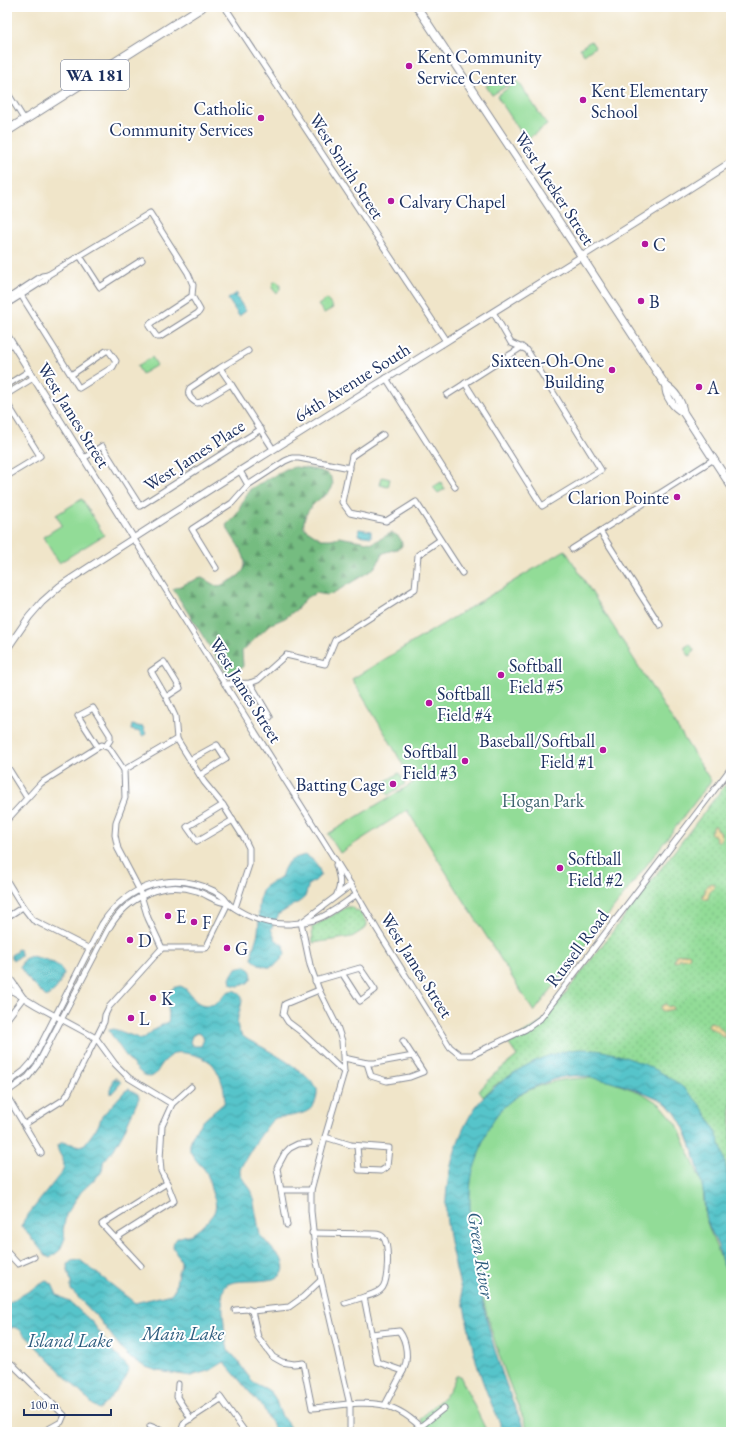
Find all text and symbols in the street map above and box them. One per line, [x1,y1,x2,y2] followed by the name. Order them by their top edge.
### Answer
[417,45,542,89] place label: Kent Community Service Center
[61,60,129,90] road number: WA 181
[404,61,414,71] marker: Kent Community Service Center
[591,79,708,123] place label: Kent Elementary School
[578,95,588,105] marker: Kent Elementary School
[109,97,253,141] place label: Catholic Community Services
[304,109,390,224] street label: West Smith Street
[256,113,266,123] marker: Catholic Community Services
[510,127,601,250] street label: West Meeker Street
[399,190,506,213] place label: Calvary Chapel
[386,196,396,206] marker: Calvary Chapel
[653,233,666,256] place label: C
[640,239,650,249] marker: C
[649,290,660,313] place label: B
[636,296,646,306] marker: B
[290,337,414,427] street label: 64th Avenue South
[491,349,604,393] place label: Sixteen-Oh-One Building
[32,358,116,472] street label: West James Street
[607,365,617,375] marker: Sixteen-Oh-One Building
[706,376,720,399] place label: A
[694,382,704,392] marker: A
[139,414,249,496] street label: West James Place
[568,486,669,509] place label: Clarion Pointe
[672,492,682,502] marker: Clarion Pointe
[204,633,288,747] street label: West James Street
[509,654,564,698] place label: Softball Field #5
[496,670,506,680] marker: Softball Field #5
[437,682,492,726] place label: Softball Field #4
[424,698,434,708] marker: Softball Field #4
[479,729,595,773] place label: Baseball/Softball Field #1
[402,740,457,784] place label: Softball Field #3
[598,745,608,755] marker: Baseball/Softball Field #1
[460,756,470,766] marker: Softball Field #3
[296,773,385,796] place label: Batting Cage
[388,779,398,789] marker: Batting Cage
[502,789,585,812] park label: Hogan Park
[568,847,623,891] place label: Softball Field #2
[555,863,565,873] marker: Softball Field #2
[540,904,614,991] street label: Russell Road
[176,905,186,928] place label: E
[375,908,459,1022] street label: West James Street
[163,911,173,921] marker: E
[202,911,211,934] place label: F
[189,917,199,927] marker: F
[138,929,152,952] place label: D
[125,935,135,945] marker: D
[235,937,248,960] place label: G
[222,943,232,953] marker: G
[161,987,174,1010] place label: K
[148,993,158,1003] marker: K
[139,1007,150,1030] place label: L
[126,1013,136,1023] marker: L
[462,1210,500,1301] water label: Green River
[141,1321,225,1346] water label: Main Lake
[27,1328,113,1353] water label: Island Lake
[24,1391,111,1417] scale bar
[30,1397,60,1413] text: 100 m

